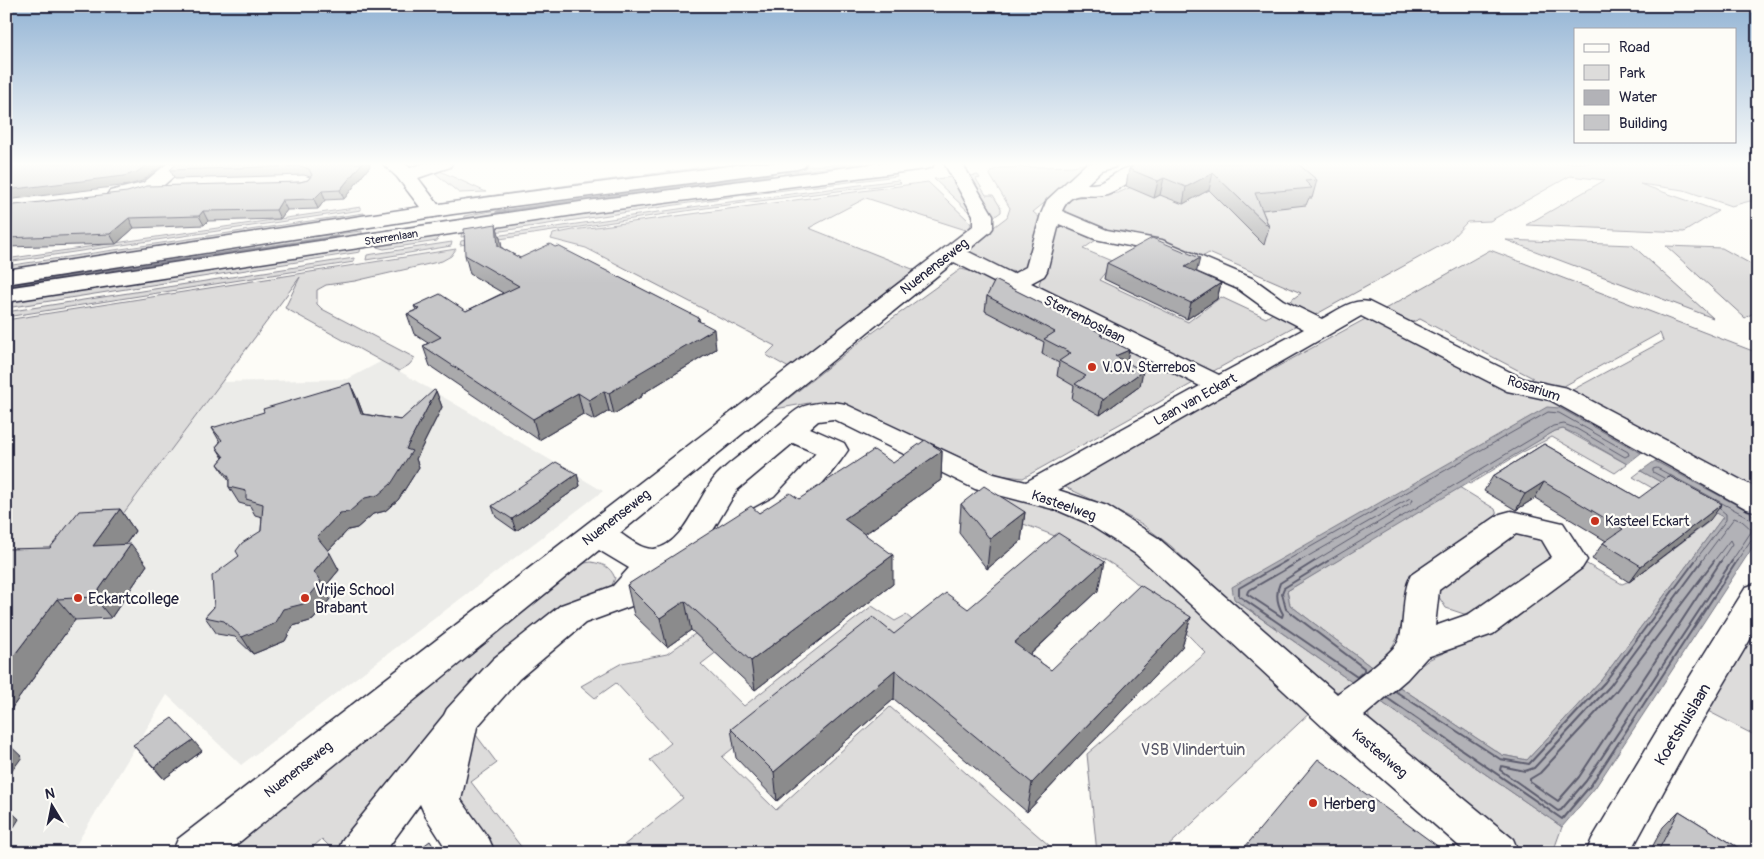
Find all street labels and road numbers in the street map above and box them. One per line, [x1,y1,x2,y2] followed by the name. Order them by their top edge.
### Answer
[363,227,419,248] street label: Sterrenlaan
[897,234,972,298] street label: Nuenenseweg
[1041,292,1129,347] street label: Sterrenboslaan
[1151,369,1240,429] street label: Laan van Eckart
[1505,372,1563,405] street label: Rosarium
[579,485,654,549] street label: Nuenenseweg
[1029,486,1098,524] street label: Kasteelweg
[1650,680,1715,769] street label: Koetshuislaan
[1348,725,1411,782] street label: Kasteelweg
[261,737,336,801] street label: Nuenenseweg

